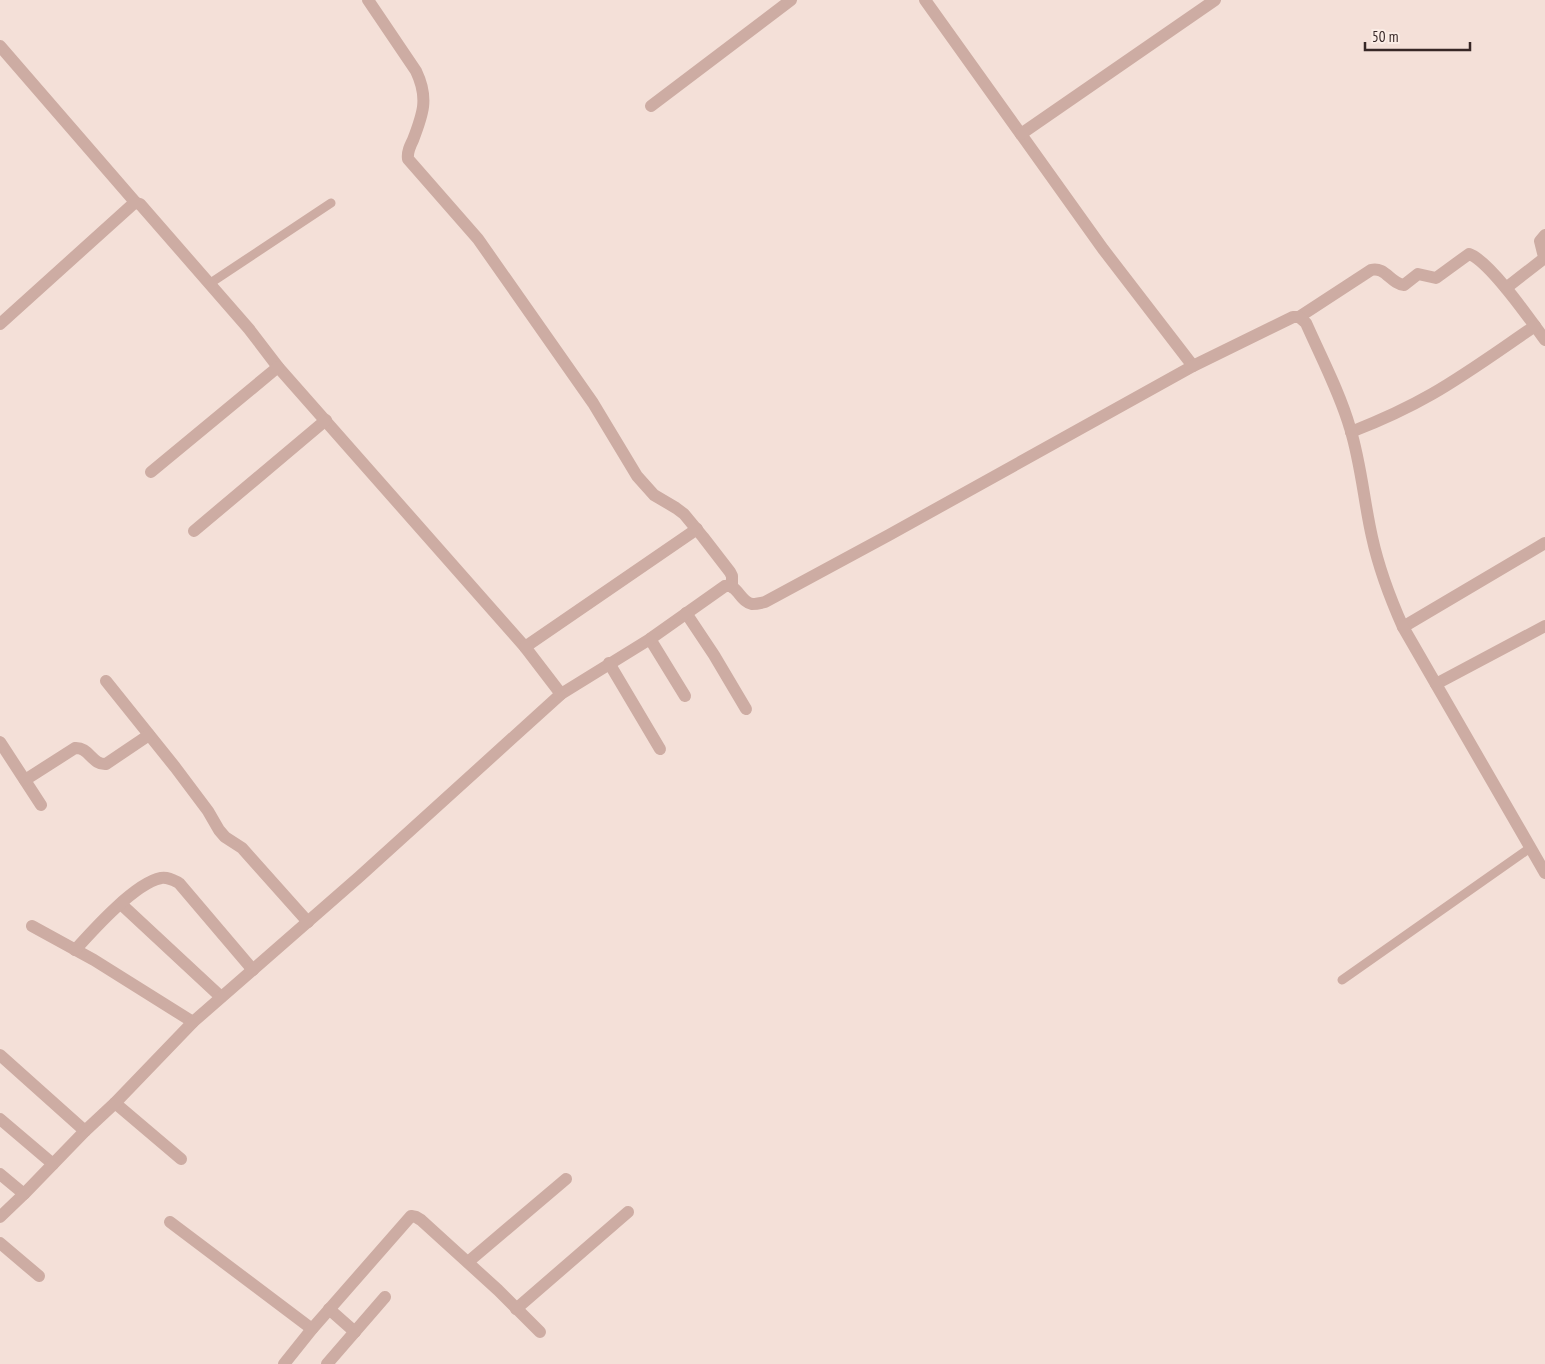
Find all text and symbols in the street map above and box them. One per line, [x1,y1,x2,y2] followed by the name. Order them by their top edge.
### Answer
[1365,20,1470,52] scale bar
[1372,27,1398,46] text: 50 m

